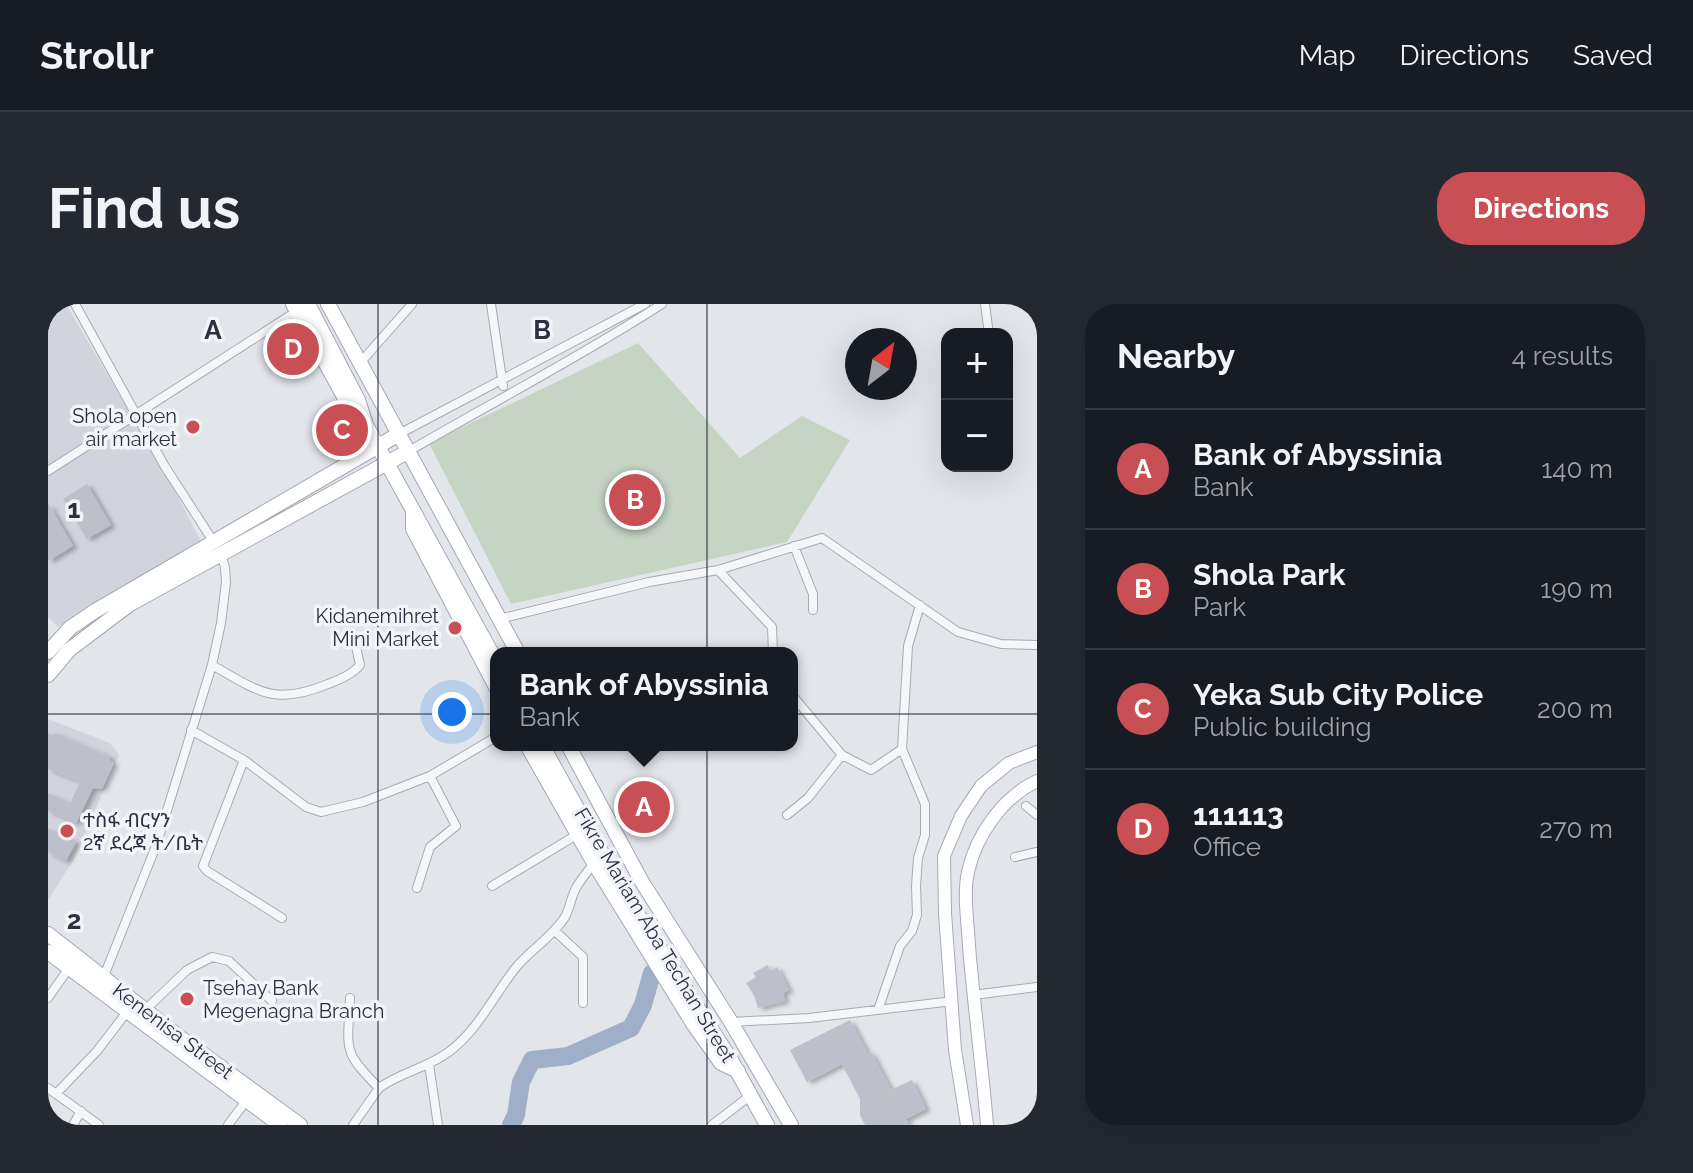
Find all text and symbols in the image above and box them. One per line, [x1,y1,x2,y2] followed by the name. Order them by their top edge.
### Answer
[40,33,154,78] text: Strollr
[1299,39,1356,72] text: Map
[1400,39,1529,72] text: Directions
[1573,39,1653,72] text: Saved
[1437,172,1645,245] button: Directions
[48,175,240,241] text: Find us
[204,315,222,345] text: A
[533,315,551,345] text: B
[267,319,319,379] pin: D
[845,328,917,400] north arrow
[941,328,1013,472] map controls
[941,328,1013,400] button: +
[1117,336,1235,376] text: Nearby
[1512,341,1613,371] text: 4 results
[316,400,368,460] pin: C
[941,400,1013,472] button: −
[72,404,177,451] place label: Shola open air market
[184,418,202,436] marker: Shola open air market
[1193,437,1443,472] text: Bank of Abyssinia
[1134,454,1152,484] text: A
[1541,454,1613,484] text: 140 m
[609,470,661,530] pin: B
[1193,472,1253,502] text: Bank
[68,494,81,524] text: 1
[1193,557,1346,592] text: Shola Park
[1134,574,1152,604] text: B
[1540,574,1613,604] text: 190 m
[1193,592,1246,622] text: Park
[316,604,439,651] place label: Kidanemihret Mini Market
[446,619,464,637] marker: Kidanemihret Mini Market
[490,647,798,751] popup
[519,667,769,702] text: Bank of Abyssinia
[1193,677,1483,712] text: Yeka Sub City Police
[432,692,472,732] your location
[1134,694,1152,724] text: C
[1537,694,1613,724] text: 200 m
[519,702,580,732] text: Bank
[1193,712,1372,742] text: Public building
[618,777,670,837] pin: A
[1193,797,1284,832] text: 111113
[569,803,741,1067] street label: Fikre Mariam Aba Techan Street
[83,808,203,855] place label: ተስፋ ብርሃን 2ኛ ደረጃ ት/ቤት
[1134,814,1152,844] text: D
[1539,814,1613,844] text: 270 m
[58,822,76,840] marker: ተስፋ ብርሃን 2ኛ ደረጃ ት/ቤት
[1193,832,1261,862] text: Office
[67,905,81,935] text: 2
[203,976,384,1023] place label: Tsehay Bank Megenagna Branch
[108,978,238,1084] street label: Kenenisa Street
[178,990,196,1008] marker: Tsehay Bank Megenagna Branch

